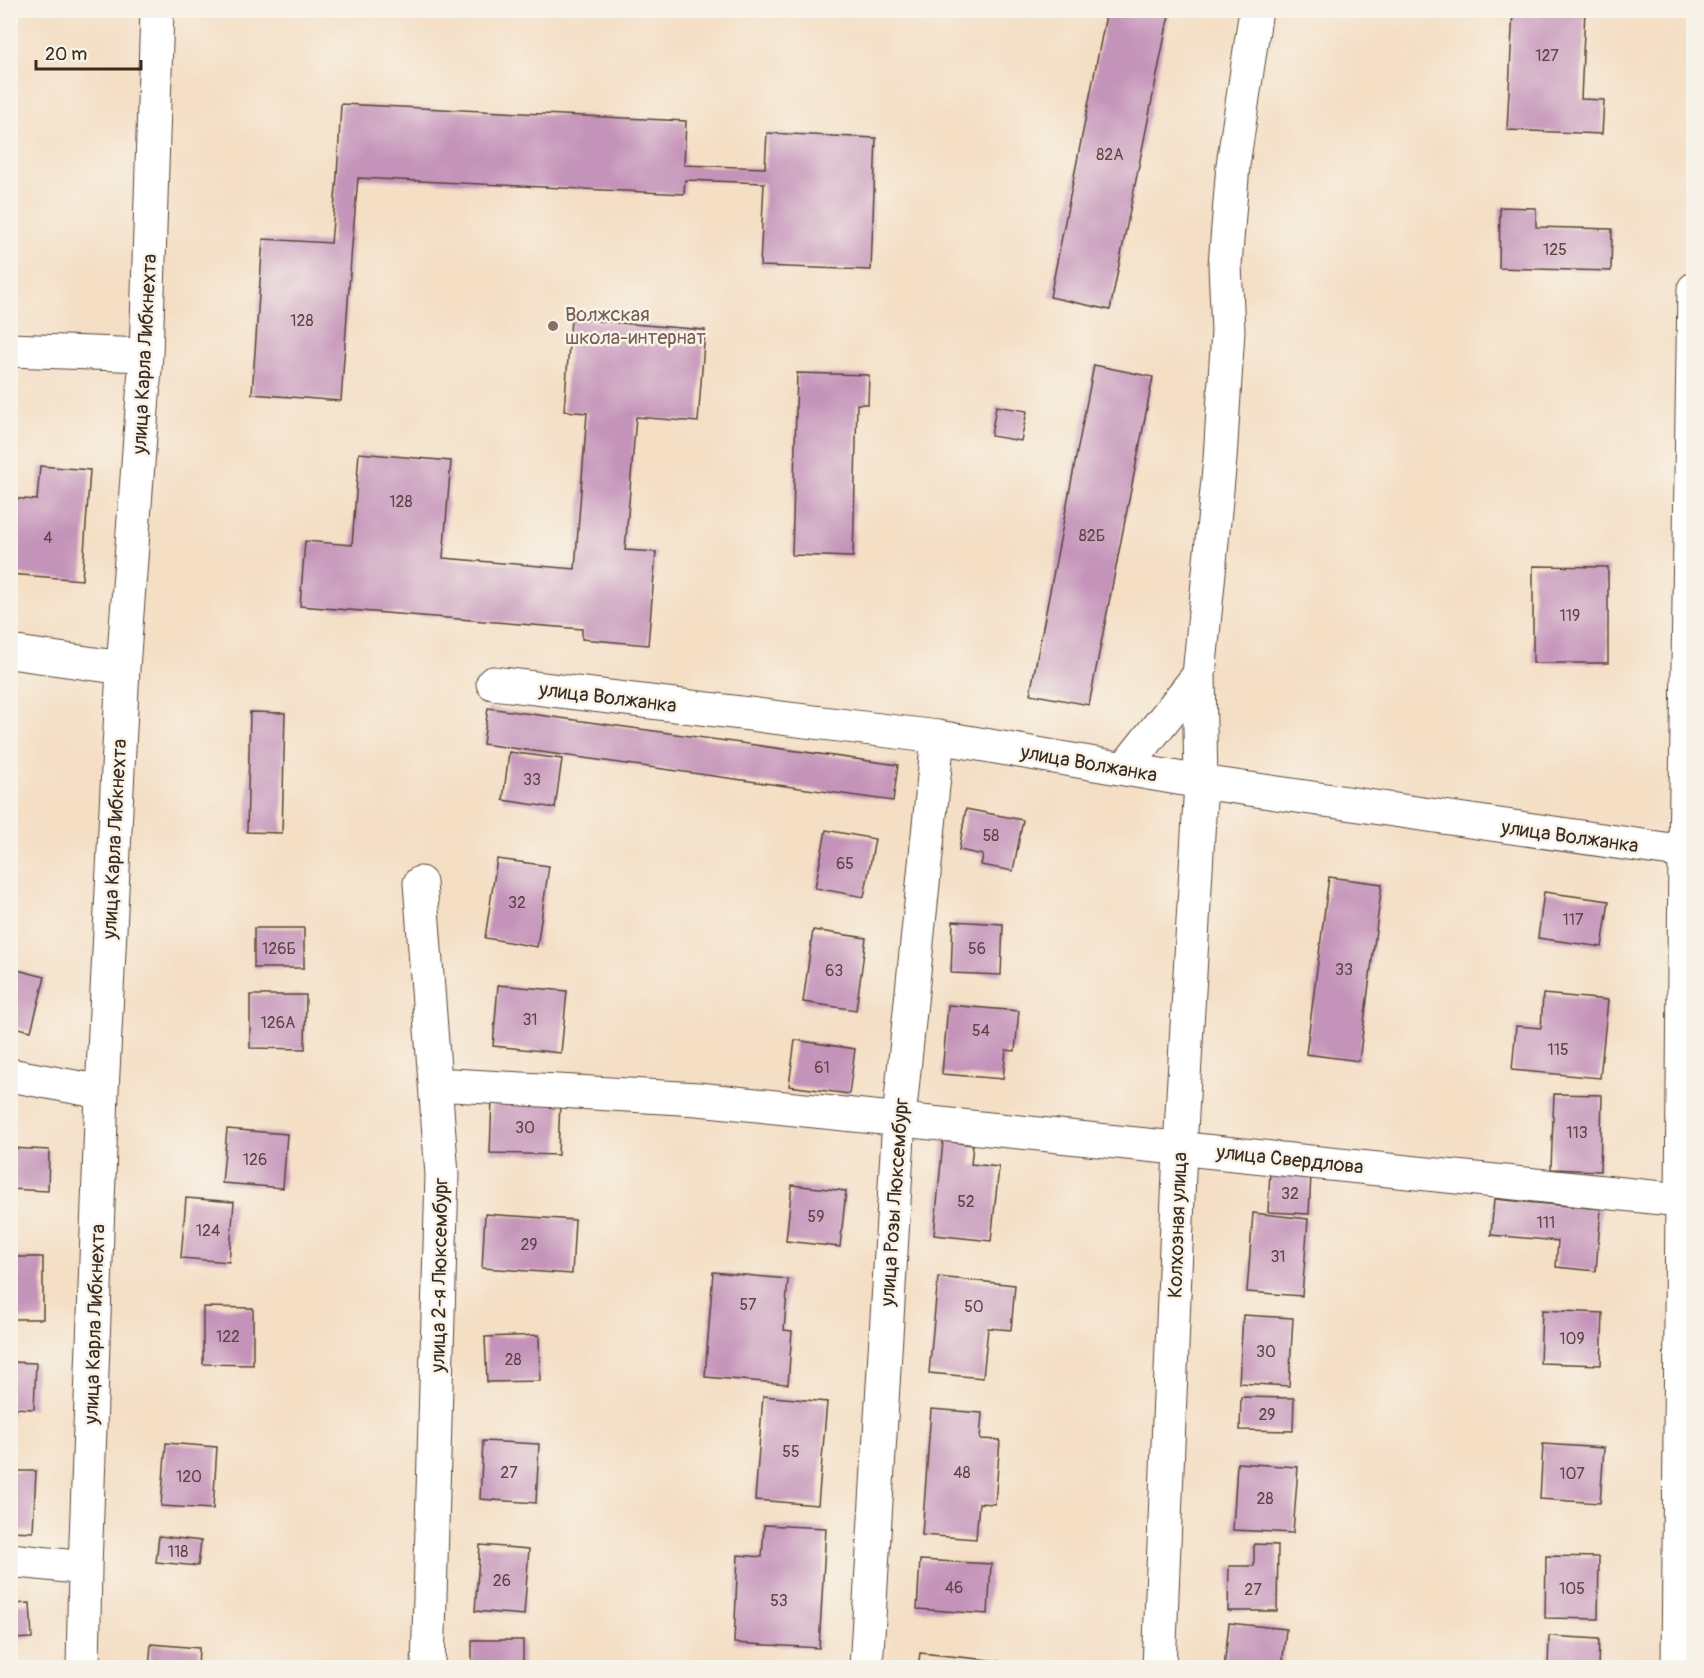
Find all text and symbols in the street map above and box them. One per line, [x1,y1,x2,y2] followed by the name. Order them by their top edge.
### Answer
[36,33,141,71] scale bar
[45,43,87,66] text: 20 m
[1535,46,1559,66] house number: 127
[1096,145,1124,165] house number: 82А
[1543,240,1567,260] house number: 125
[127,253,162,456] street label: улица Карла Либкнехта
[565,302,706,350] place label: Волжская школа-интернат
[290,311,314,331] house number: 128
[546,319,560,333] marker: Волжская школа-интернат
[389,492,413,512] house number: 128
[1079,526,1105,546] house number: 82Б
[43,528,53,548] house number: 4
[1560,606,1580,626] house number: 119
[537,677,678,718] street label: улица Волжанка
[97,738,132,941] street label: улица Карла Либкнехта
[1018,739,1159,788] street label: улица Волжанка
[523,770,541,790] house number: 33
[1499,814,1640,859] street label: улица Волжанка
[983,826,999,846] house number: 58
[836,854,854,874] house number: 65
[508,893,526,913] house number: 32
[1563,910,1584,930] house number: 117
[262,939,296,959] house number: 126Б
[968,939,986,959] house number: 56
[1335,960,1353,980] house number: 33
[825,961,843,981] house number: 63
[522,1010,538,1030] house number: 31
[261,1013,295,1033] house number: 126А
[972,1021,990,1041] house number: 54
[1547,1040,1569,1060] house number: 115
[814,1058,830,1078] house number: 61
[875,1097,914,1308] street label: улица Розы Люксембург
[515,1118,535,1138] house number: 30
[1566,1123,1588,1143] house number: 113
[1214,1139,1365,1180] street label: улица Свердлова
[243,1150,267,1170] house number: 126
[1162,1152,1193,1298] street label: Колхозная улица
[425,1177,454,1374] street label: улица 2-я Люксембург
[1281,1184,1299,1204] house number: 32
[957,1192,975,1212] house number: 52
[808,1207,824,1227] house number: 59
[1537,1213,1555,1233] house number: 111
[196,1221,220,1241] house number: 124
[78,1223,110,1426] street label: улица Карла Либкнехта
[520,1235,538,1255] house number: 29
[1270,1247,1286,1267] house number: 31
[739,1295,757,1315] house number: 57
[964,1297,984,1317] house number: 50
[216,1327,240,1347] house number: 122
[1559,1329,1585,1349] house number: 109
[1256,1342,1276,1362] house number: 30
[504,1350,522,1370] house number: 28
[1258,1405,1276,1425] house number: 29
[782,1442,800,1462] house number: 55
[500,1463,518,1483] house number: 27
[953,1463,971,1483] house number: 48
[1559,1464,1585,1484] house number: 107
[176,1467,202,1487] house number: 120
[1256,1489,1274,1509] house number: 28
[168,1542,188,1562] house number: 118
[493,1571,511,1591] house number: 26
[945,1578,963,1598] house number: 46
[1559,1579,1585,1599] house number: 105
[1244,1580,1262,1600] house number: 27
[770,1591,788,1611] house number: 53

